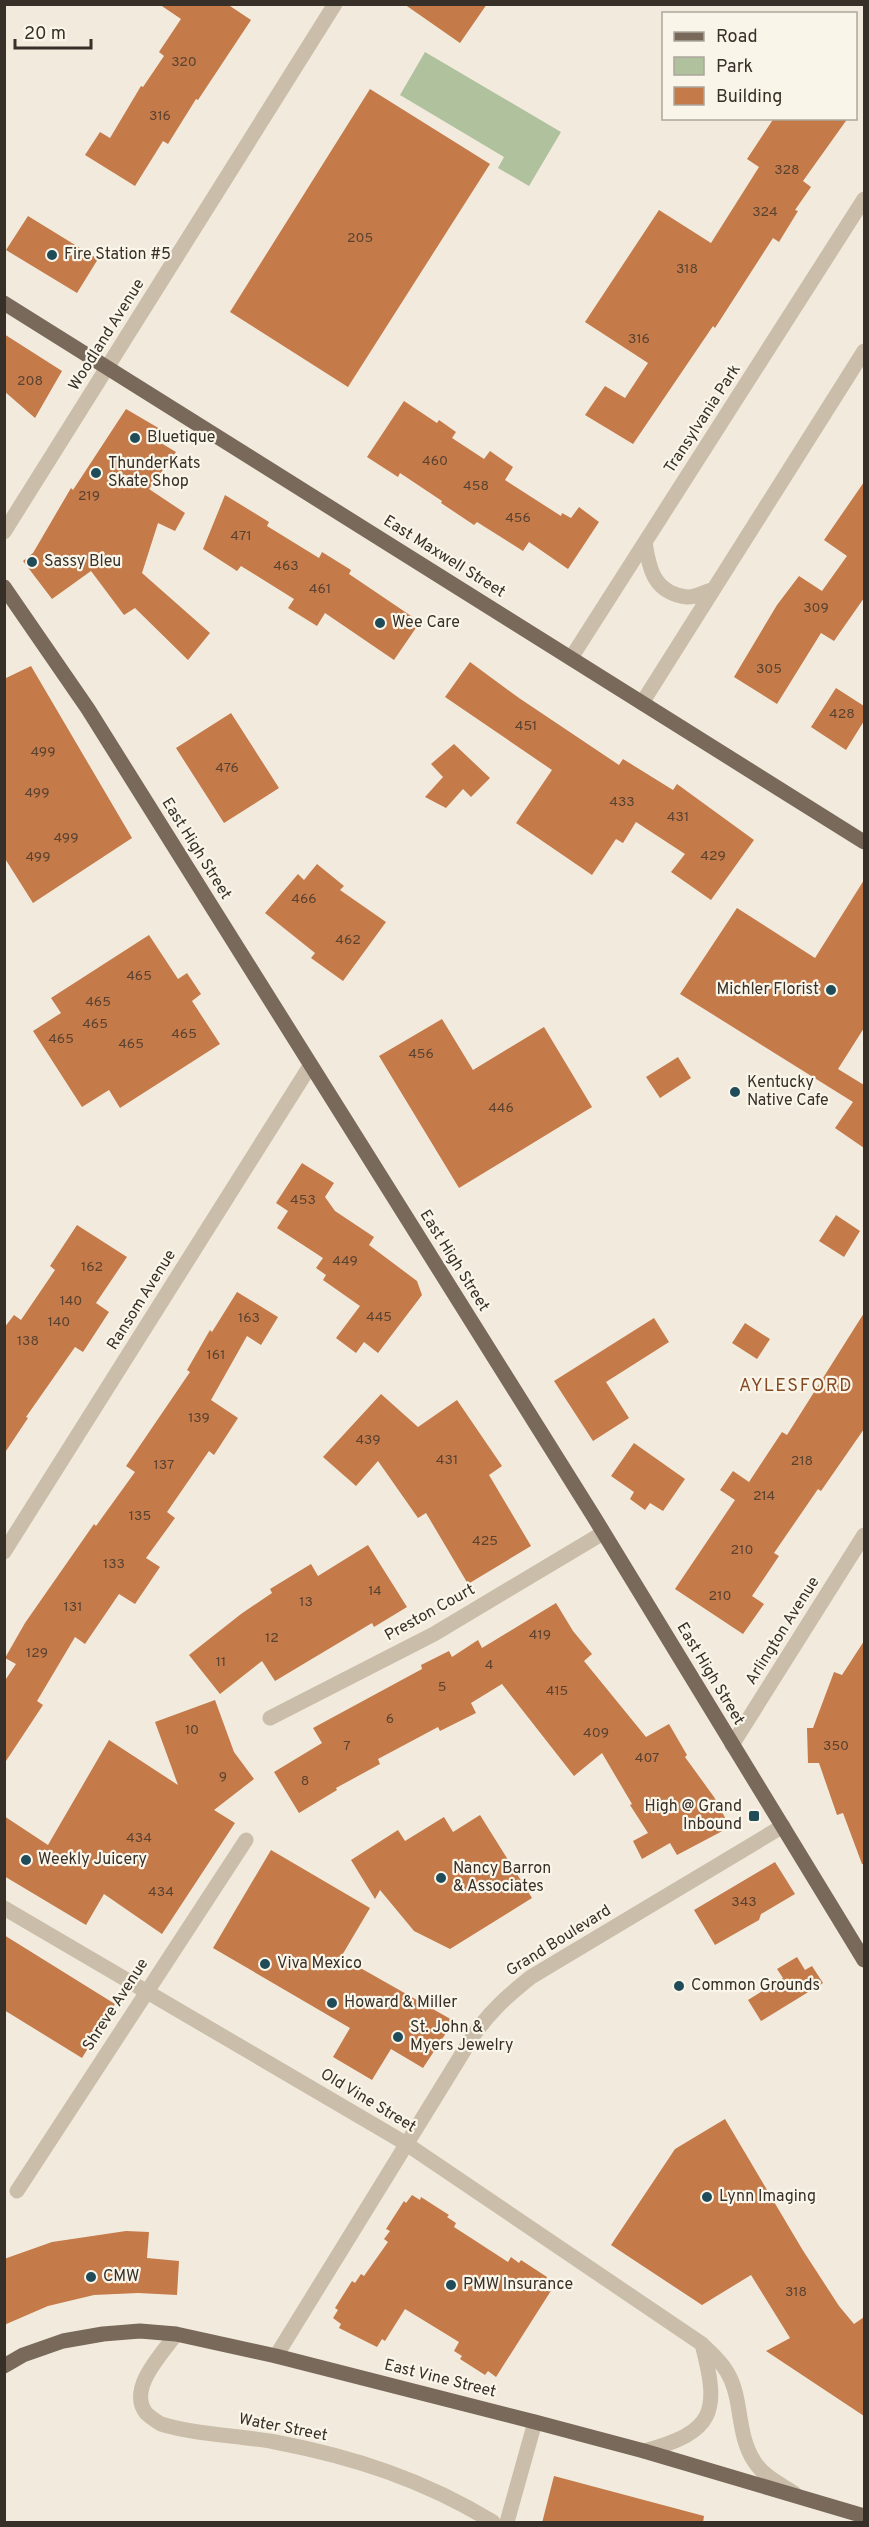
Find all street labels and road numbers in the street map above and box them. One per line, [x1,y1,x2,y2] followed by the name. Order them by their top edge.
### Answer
[65,275,149,395] street label: Woodland Avenue
[660,361,746,477] street label: Transylvania Park
[379,511,509,603] street label: East Maxwell Street
[157,794,235,904] street label: East High Street
[415,1206,493,1316] street label: East High Street
[103,1246,181,1354] street label: Ransom Avenue
[742,1573,824,1689] street label: Arlington Avenue
[381,1580,479,1646] street label: Preston Court
[672,1619,748,1729] street label: East High Street
[503,1901,615,1981] street label: Grand Boulevard
[79,1955,153,2055] street label: Shreve Avenue
[316,2065,420,2137] street label: Old Vine Street
[382,2355,498,2403] street label: East Vine Street
[237,2410,329,2446] street label: Water Street

